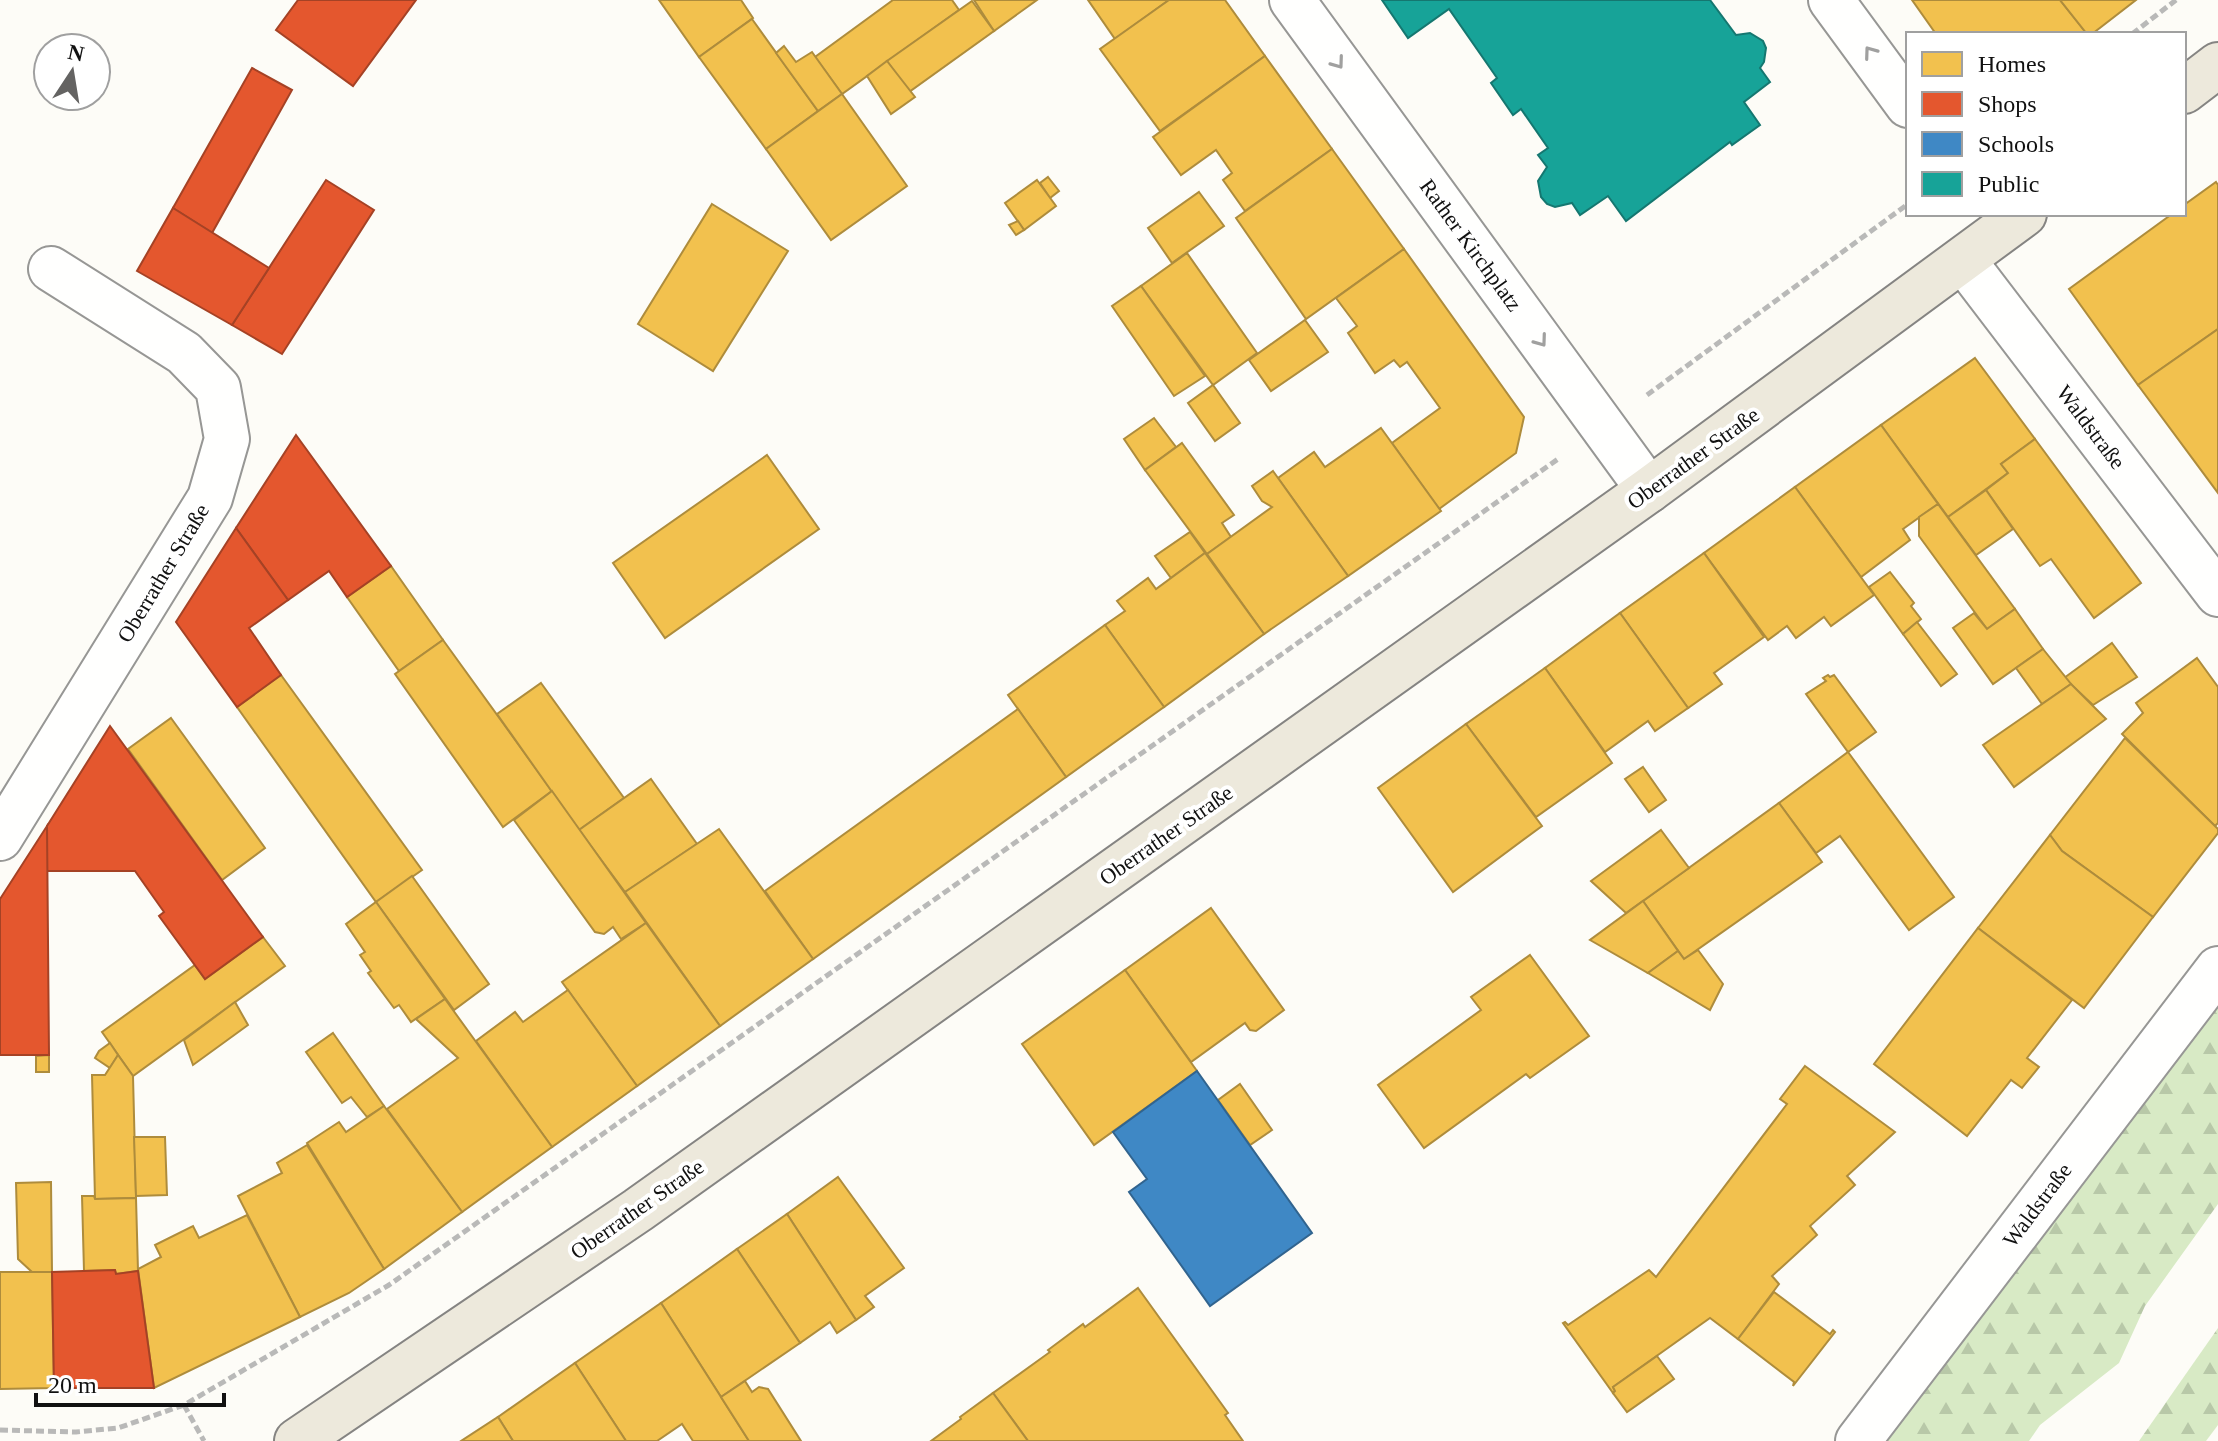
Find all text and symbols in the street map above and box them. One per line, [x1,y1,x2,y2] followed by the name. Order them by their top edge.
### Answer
[32,32,112,112] north arrow
[1906,32,2186,216] legend
[66,39,87,67] text: N
[1865,47,1879,61] one-way arrow
[1978,51,2046,77] text: Homes
[1329,54,1343,69] one-way arrow
[1978,91,2037,117] text: Shops
[1978,131,2054,157] text: Schools
[1978,171,2039,197] text: Public
[1415,174,1527,316] street label: Rather Kirchplatz
[1531,332,1546,347] one-way arrow
[2051,380,2131,474] street label: Waldstraße
[1622,402,1764,514] street label: Oberrather Straße
[112,499,214,647] street label: Oberrather Straße
[1095,780,1237,890] street label: Oberrather Straße
[566,1154,708,1264] street label: Oberrather Straße
[1997,1158,2077,1252] street label: Waldstraße
[36,1357,224,1407] scale bar
[48,1372,97,1398] text: 20 m

